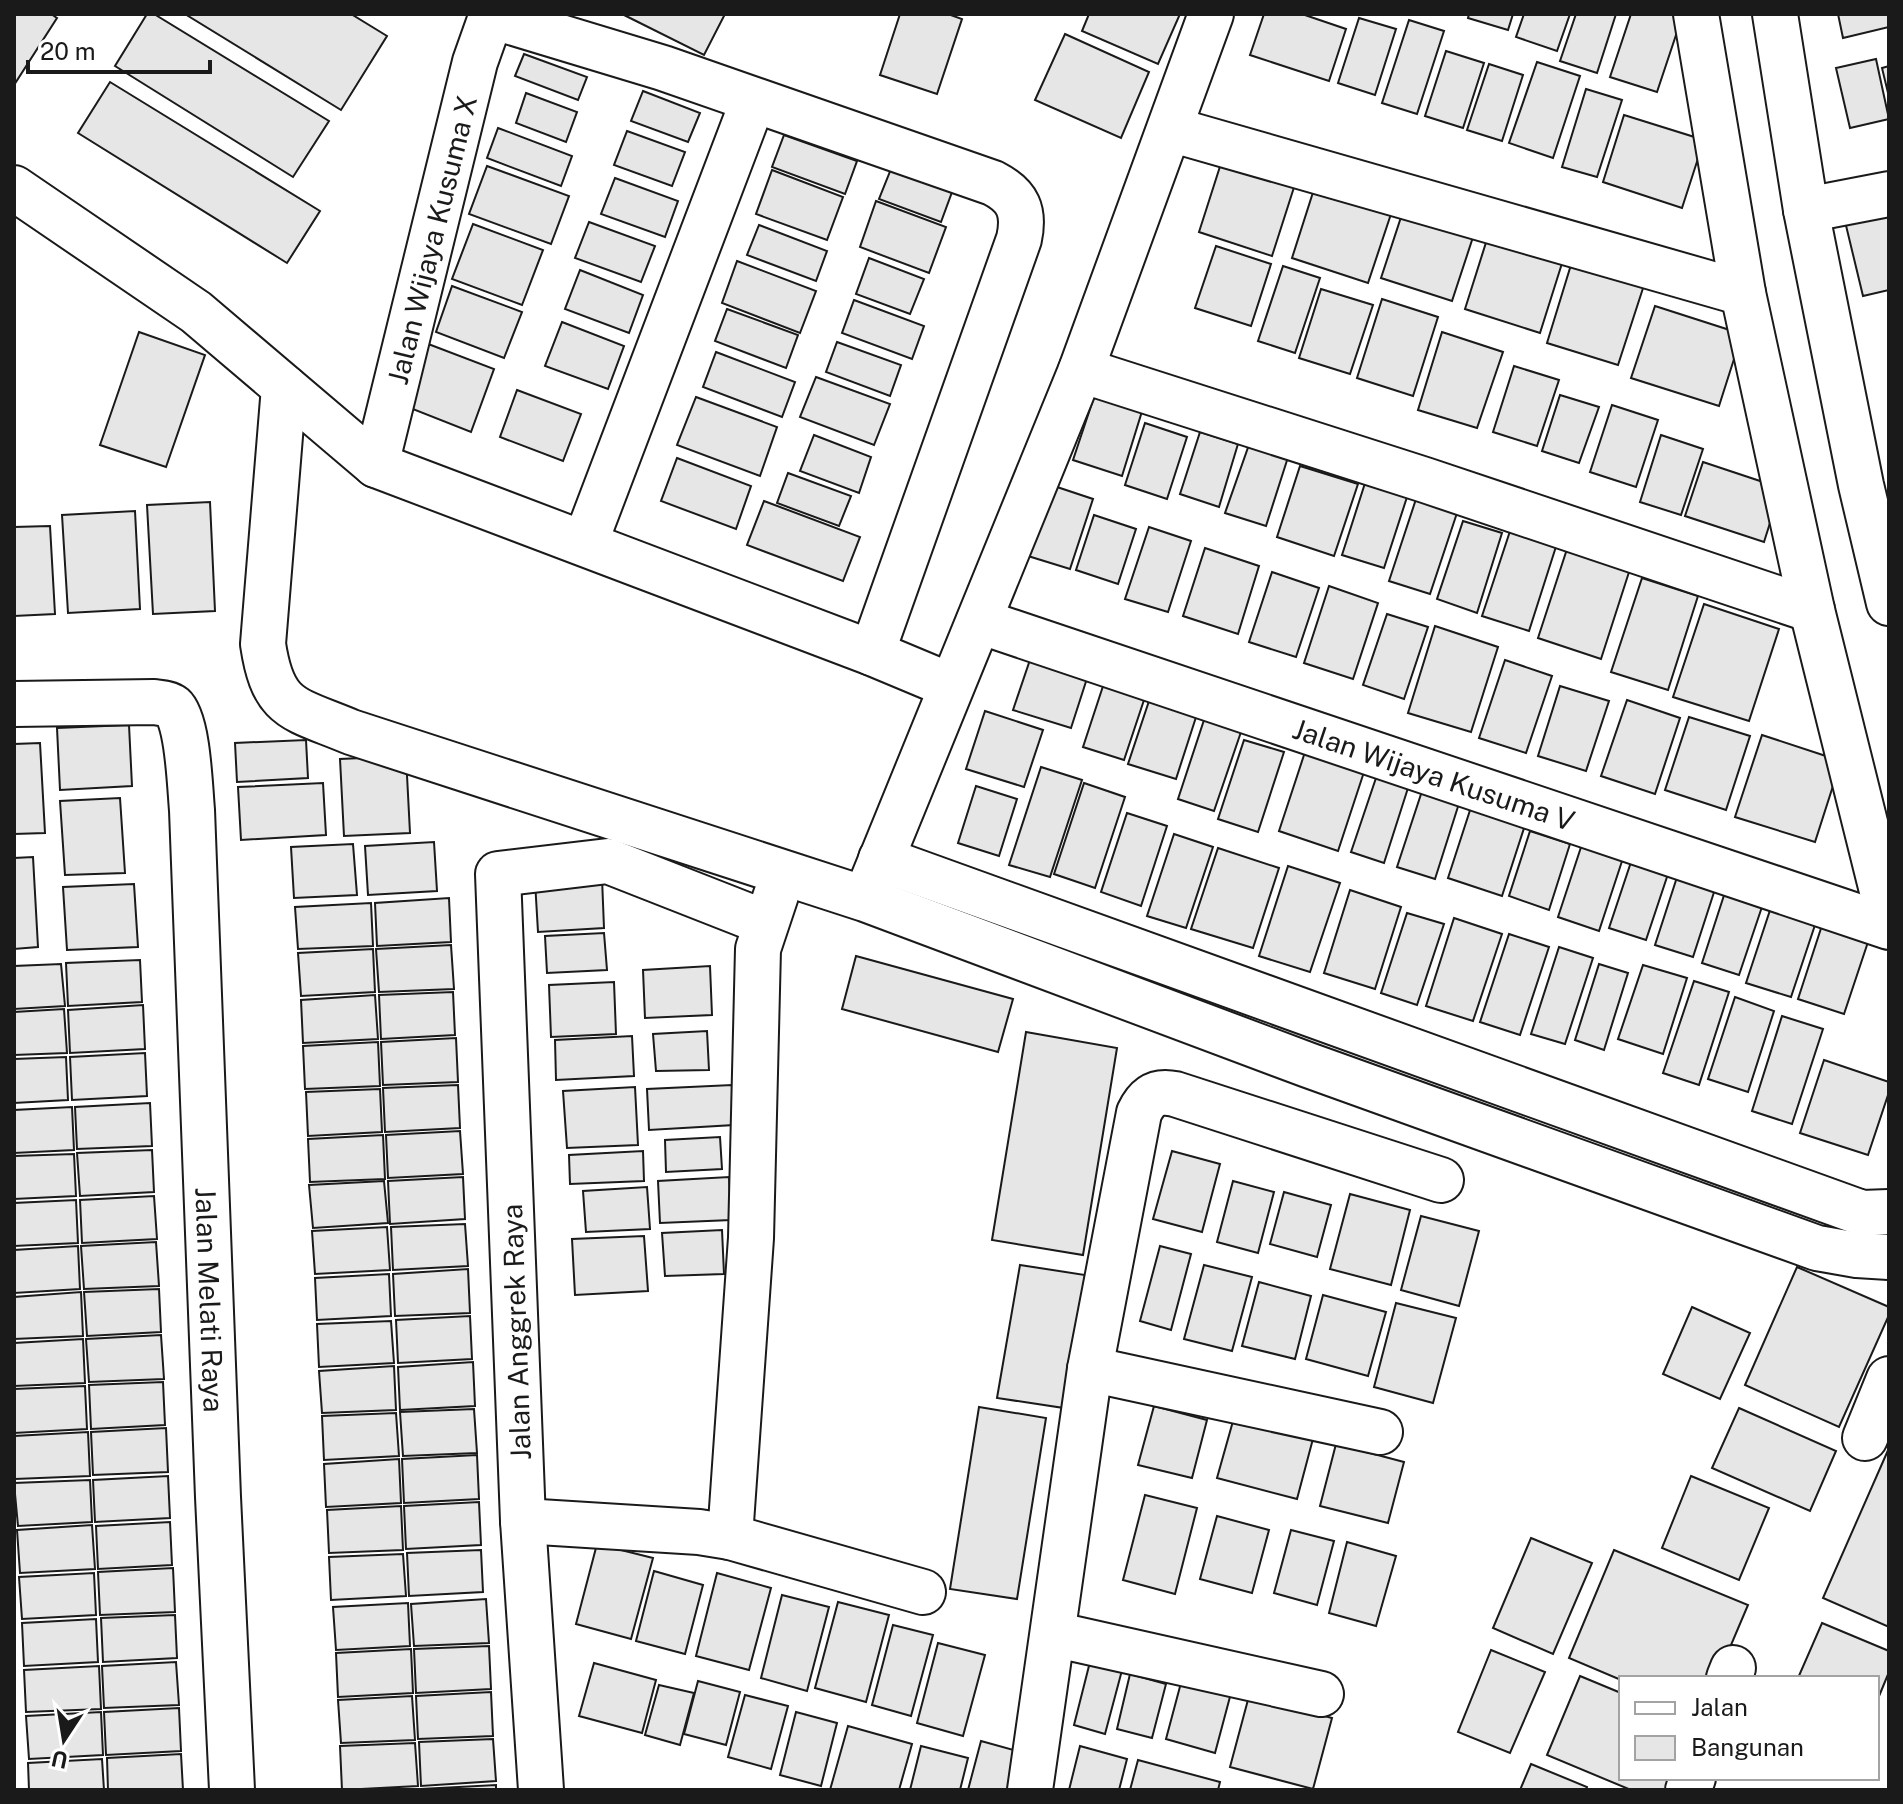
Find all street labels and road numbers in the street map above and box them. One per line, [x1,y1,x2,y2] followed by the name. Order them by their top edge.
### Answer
[380,92,483,388] street label: Jalan Wijaya Kusuma X
[1289,711,1579,837] street label: Jalan Wijaya Kusuma V
[190,1187,231,1413] street label: Jalan Melati Raya
[495,1203,537,1461] street label: Jalan Anggrek Raya

